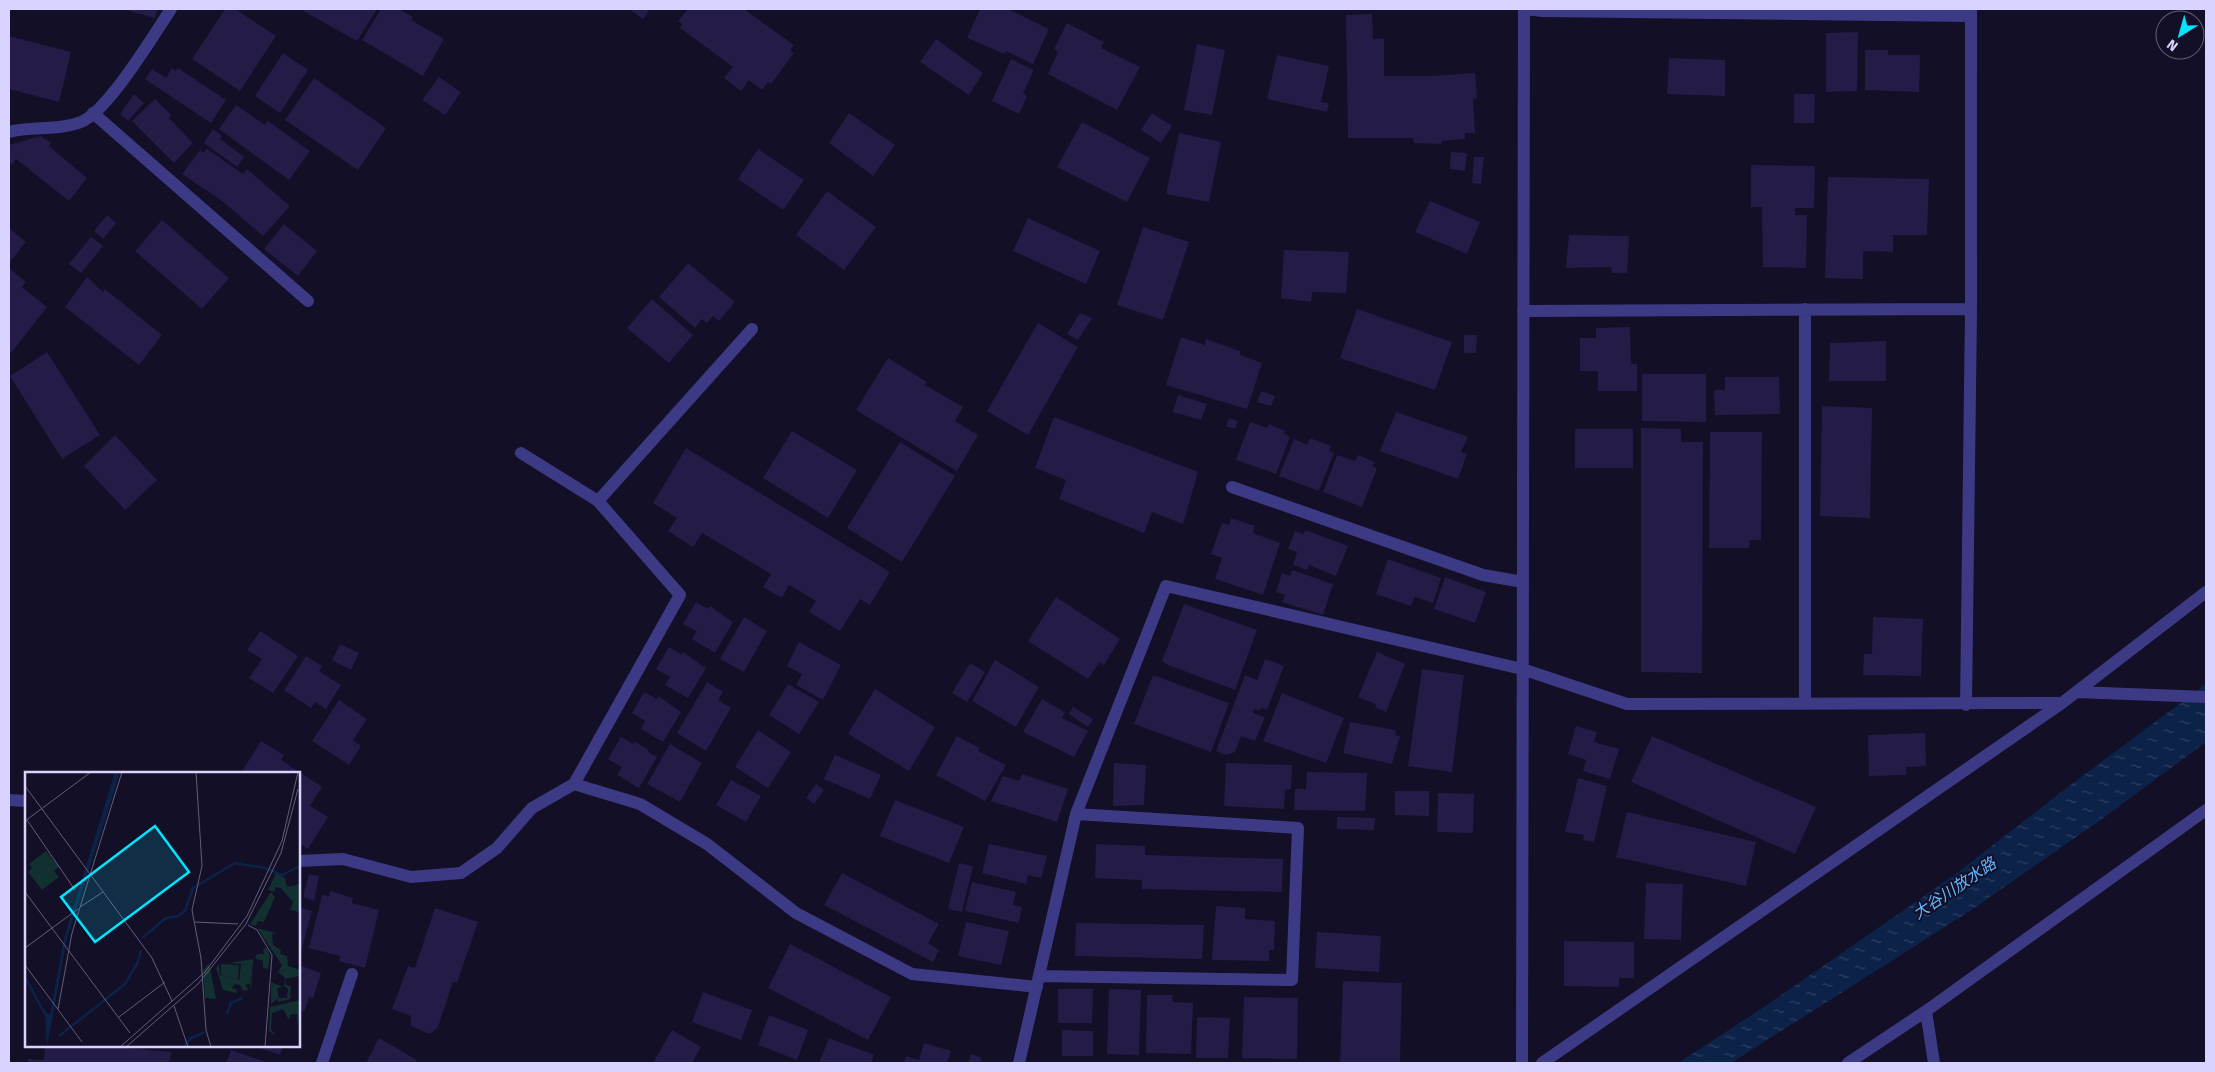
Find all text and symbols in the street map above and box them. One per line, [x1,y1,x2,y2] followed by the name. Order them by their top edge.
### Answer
[2155,10,2205,60] north arrow
[2164,35,2181,55] text: N
[25,772,300,1047] inset map
[1909,853,2001,923] water label: 大谷川放水路

